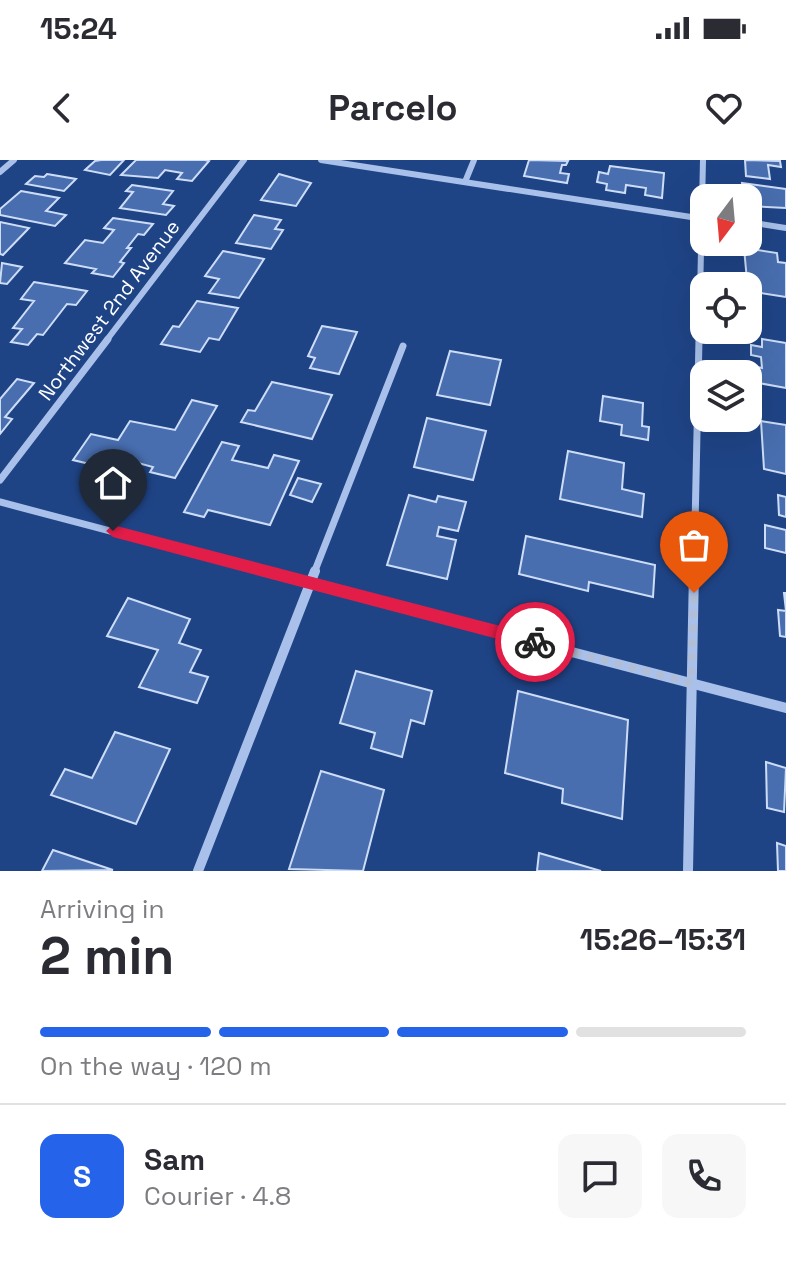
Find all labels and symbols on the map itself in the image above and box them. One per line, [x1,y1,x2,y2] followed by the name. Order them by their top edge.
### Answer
[690,184,762,256] north arrow
[33,214,185,406] street label: Northwest 2nd Avenue
[79,449,147,531] pin
[660,511,728,593] pin
[495,602,575,682] courier

